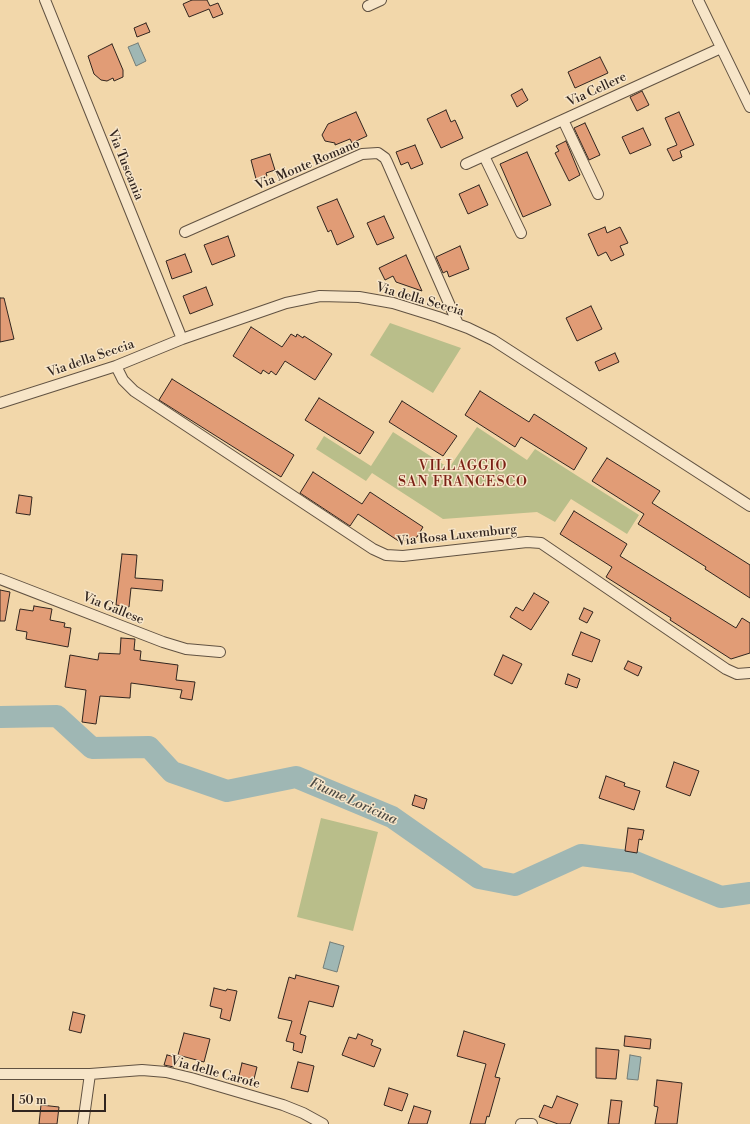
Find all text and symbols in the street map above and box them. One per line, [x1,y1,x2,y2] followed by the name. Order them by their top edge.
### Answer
[565,69,629,111] street label: Via Cellere
[104,127,146,203] street label: Via Tuscania
[254,136,362,194] street label: Via Monte Romano
[374,280,466,320] street label: Via della Seccia
[45,337,137,381] street label: Via della Seccia
[398,459,528,492] district label: VILLAGGIO SAN FRANCESCO
[396,522,518,550] street label: Via Rosa Luxemburg
[80,590,146,628] street label: Via Gallese
[306,775,400,829] water label: Fiume Loricina
[168,1054,262,1092] street label: Via delle Carote
[14,1086,108,1112] scale bar
[19,1093,47,1108] text: 50 m

